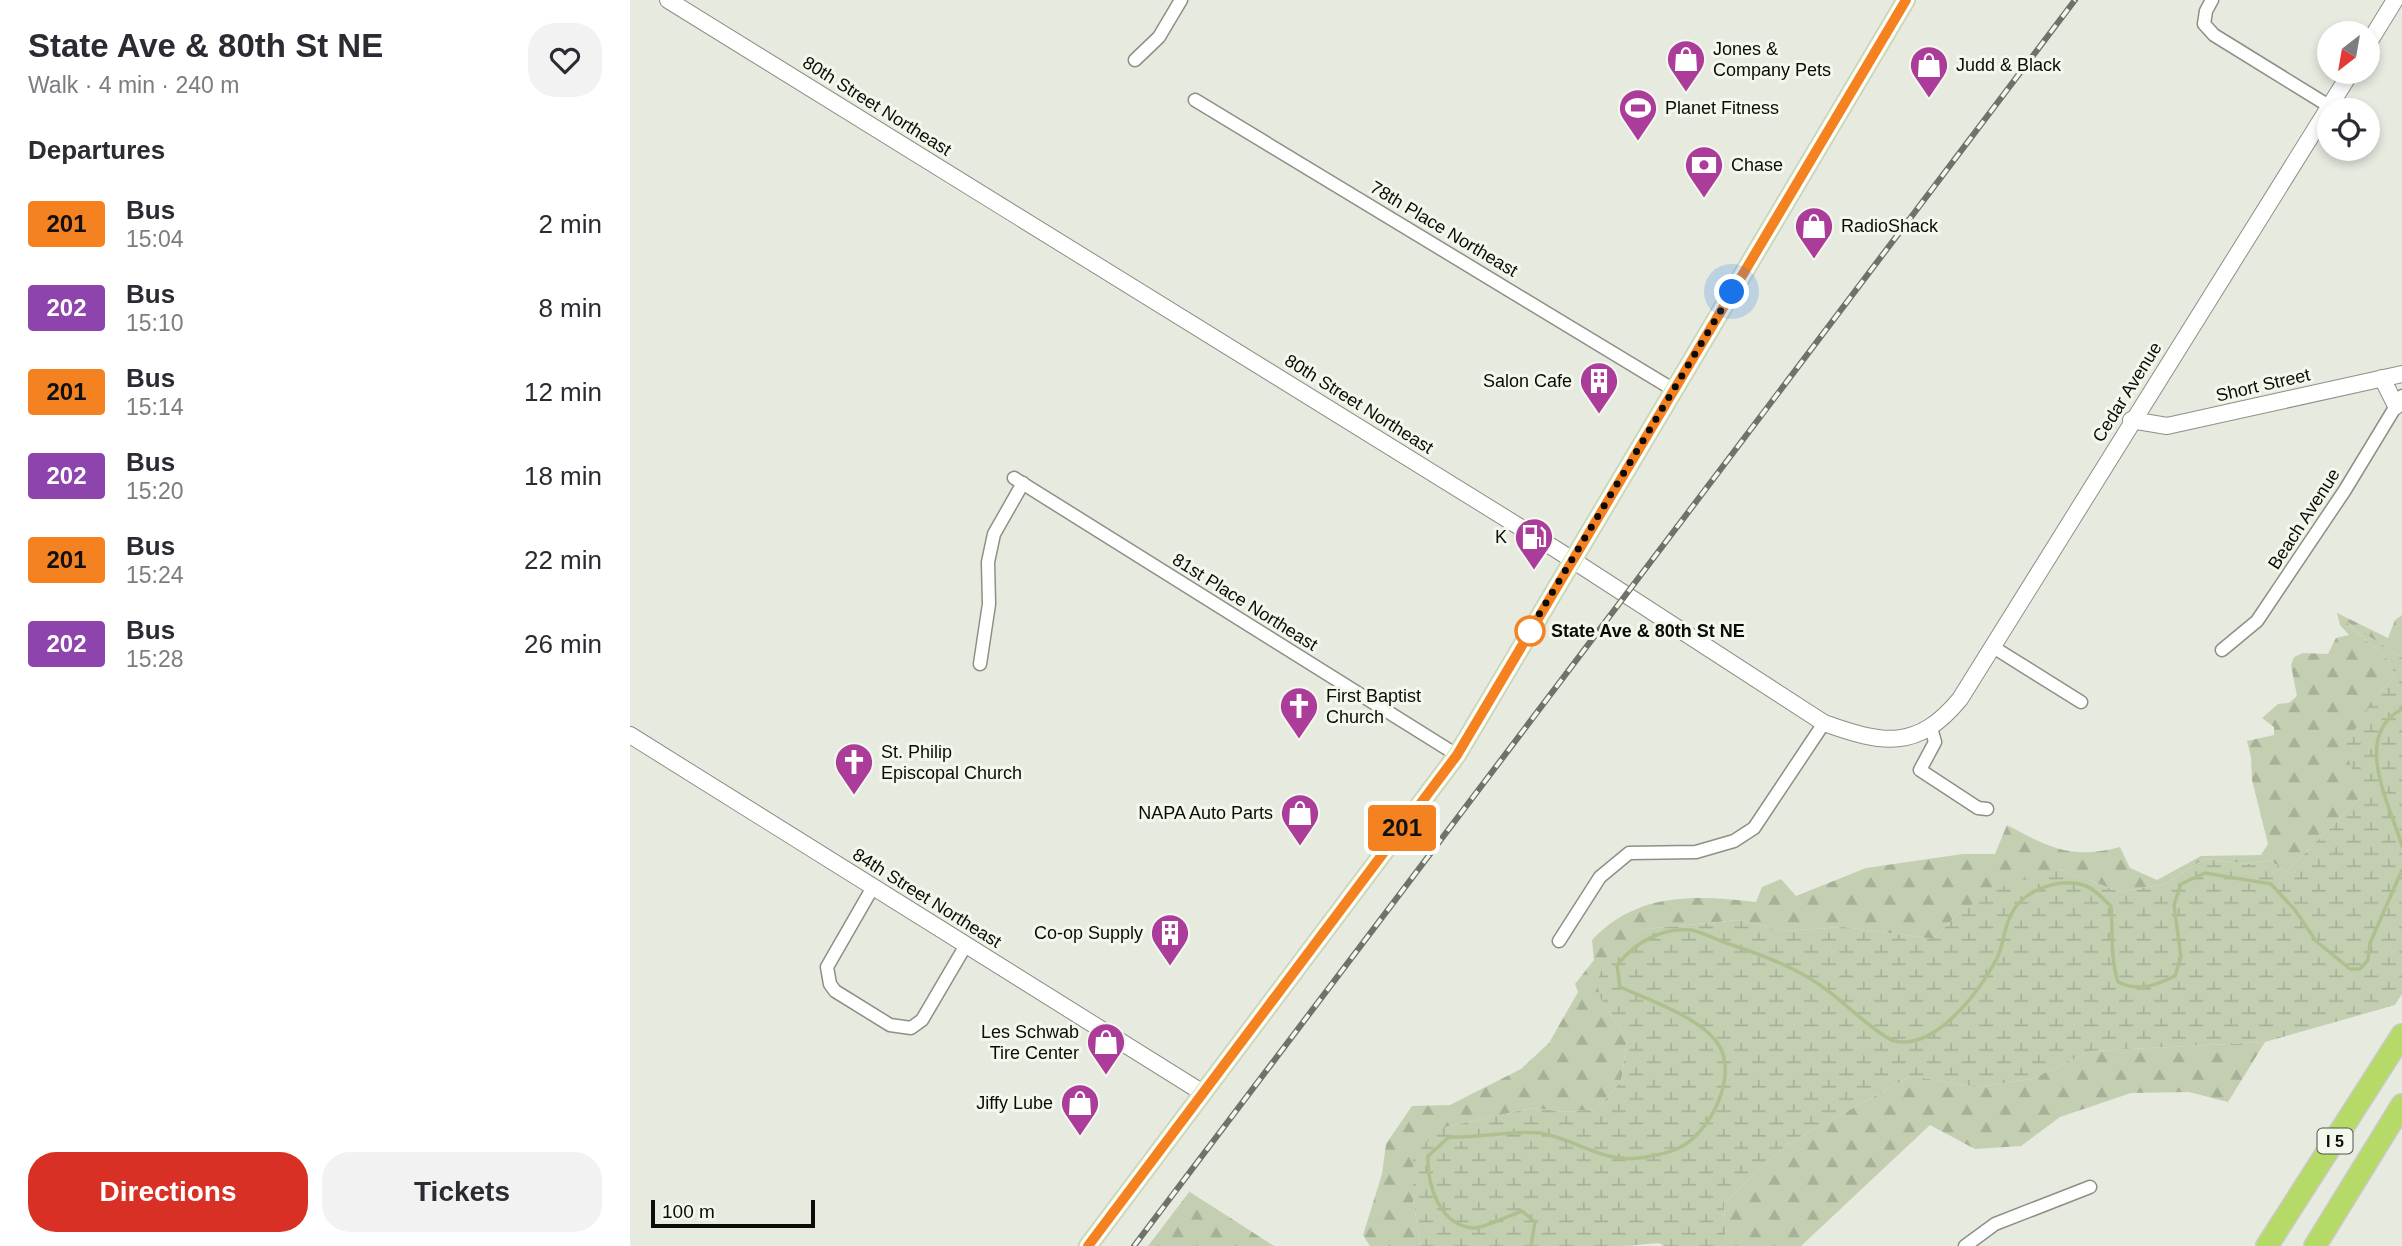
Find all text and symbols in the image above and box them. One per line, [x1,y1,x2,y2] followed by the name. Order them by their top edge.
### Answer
[2317,21,2380,84] north arrow
[2317,21,2380,161] map controls
[528,23,602,97] button: heart
[28,27,383,64] text: State Ave & 80th St NE
[1665,38,1707,93] shop icon: Jones & Company Pets
[1713,39,1831,80] place label: Jones & Company Pets
[1908,44,1950,99] shop icon: Judd & Black
[799,52,955,160] street label: 80th Street Northeast
[1956,55,2062,75] place label: Judd & Black
[28,72,239,98] text: Walk · 4 min · 240 m
[1617,87,1659,142] sports icon: Planet Fitness
[1665,98,1779,118] place label: Planet Fitness
[2317,98,2380,161] button: locate
[28,135,165,165] text: Departures
[1683,144,1725,199] bank icon: Chase
[1731,155,1783,175] place label: Chase
[1367,177,1521,281] street label: 78th Place Northeast
[126,195,175,225] text: Bus
[1793,205,1835,260] shop icon: RadioShack
[538,209,602,239] text: 2 min
[46,210,87,237] text: 201
[1841,216,1939,236] place label: RadioShack
[126,226,184,252] text: 15:04
[1714,274,1749,309] your location
[126,279,175,309] text: Bus
[538,293,602,323] text: 8 min
[46,294,87,321] text: 202
[126,310,184,336] text: 15:10
[2088,338,2166,446] street label: Cedar Avenue
[1281,350,1437,458] street label: 80th Street Northeast
[1578,360,1620,415] building icon: Salon Cafe
[126,363,175,393] text: Bus
[2214,364,2312,406] street label: Short Street
[1483,371,1572,391] place label: Salon Cafe
[524,377,602,407] text: 12 min
[46,378,87,405] text: 201
[126,394,184,420] text: 15:14
[126,447,175,477] text: Bus
[524,461,602,491] text: 18 min
[46,462,87,489] text: 202
[2264,465,2344,573] street label: Beach Avenue
[126,478,184,504] text: 15:20
[1513,516,1555,571] fuel station icon: K
[1495,527,1507,547] place label: K
[126,531,175,561] text: Bus
[524,545,602,575] text: 22 min
[46,546,87,573] text: 201
[1169,549,1321,655] street label: 81st Place Northeast
[126,562,184,588] text: 15:24
[126,615,175,645] text: Bus
[1515,616,1545,646] marker: State Ave & 80th St NE
[1551,621,1745,641] place label: State Ave & 80th St NE
[524,629,602,659] text: 26 min
[46,630,87,657] text: 202
[126,646,184,672] text: 15:28
[1278,685,1320,740] church icon: First Baptist Church
[1326,686,1421,727] place label: First Baptist Church
[833,741,875,796] church icon: St. Philip Episcopal Church
[881,742,1022,783] place label: St. Philip Episcopal Church
[1279,792,1321,847] shop icon: NAPA Auto Parts
[1138,803,1273,823] place label: NAPA Auto Parts
[1362,805,1442,851] line badge: 201
[1382,814,1422,841] text: 201
[849,844,1005,952] street label: 84th Street Northeast
[1149,912,1191,967] building icon: Co-op Supply
[1034,923,1143,943] place label: Co-op Supply
[1085,1021,1127,1076] shop icon: Les Schwab Tire Center
[981,1022,1079,1063] place label: Les Schwab Tire Center
[1059,1082,1101,1137] shop icon: Jiffy Lube
[976,1093,1053,1113] place label: Jiffy Lube
[2318,1128,2352,1154] road number: I 5
[28,1152,308,1232] button: Directions
[322,1152,602,1232] button: Tickets
[651,1197,816,1229] scale bar
[662,1201,715,1222] text: 100 m

